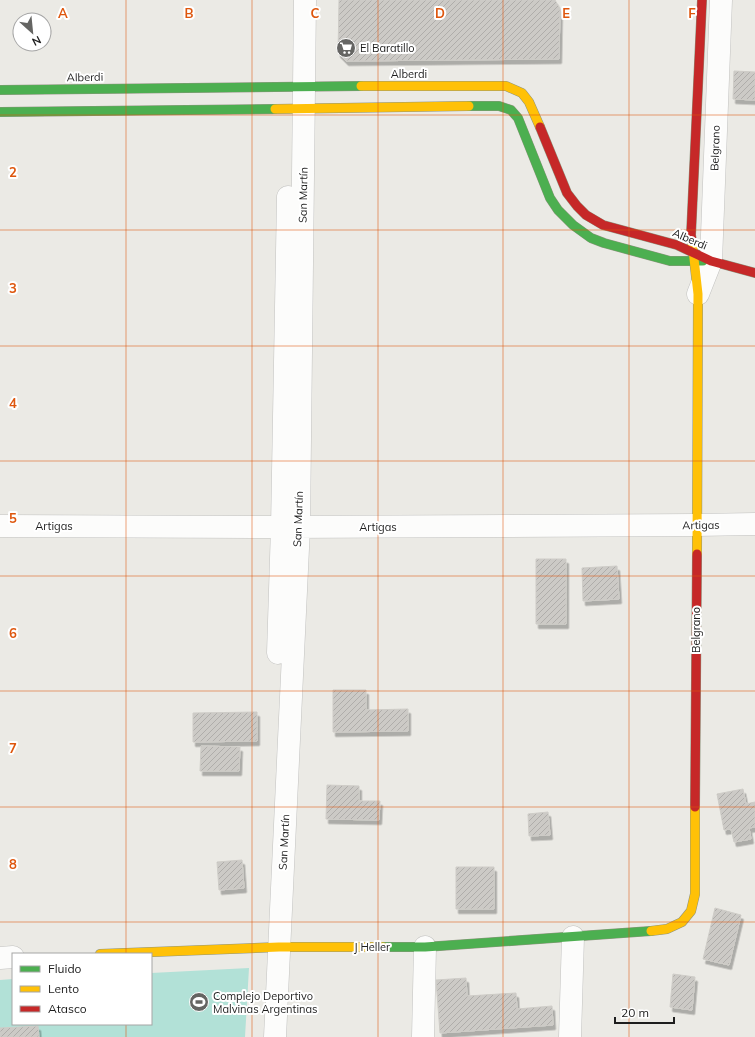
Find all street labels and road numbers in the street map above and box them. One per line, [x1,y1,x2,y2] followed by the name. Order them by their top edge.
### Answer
[391,67,427,81] street label: Alberdi
[67,70,103,84] street label: Alberdi
[707,125,723,171] street label: Belgrano
[296,167,310,223] street label: San Martín
[670,225,710,253] street label: Alberdi
[290,491,306,547] street label: San Martín
[682,518,720,532] street label: Artigas
[35,519,73,533] street label: Artigas
[359,520,397,534] street label: Artigas
[689,607,703,653] street label: Belgrano
[276,814,292,870] street label: San Martín
[354,940,390,954] street label: J Heller

